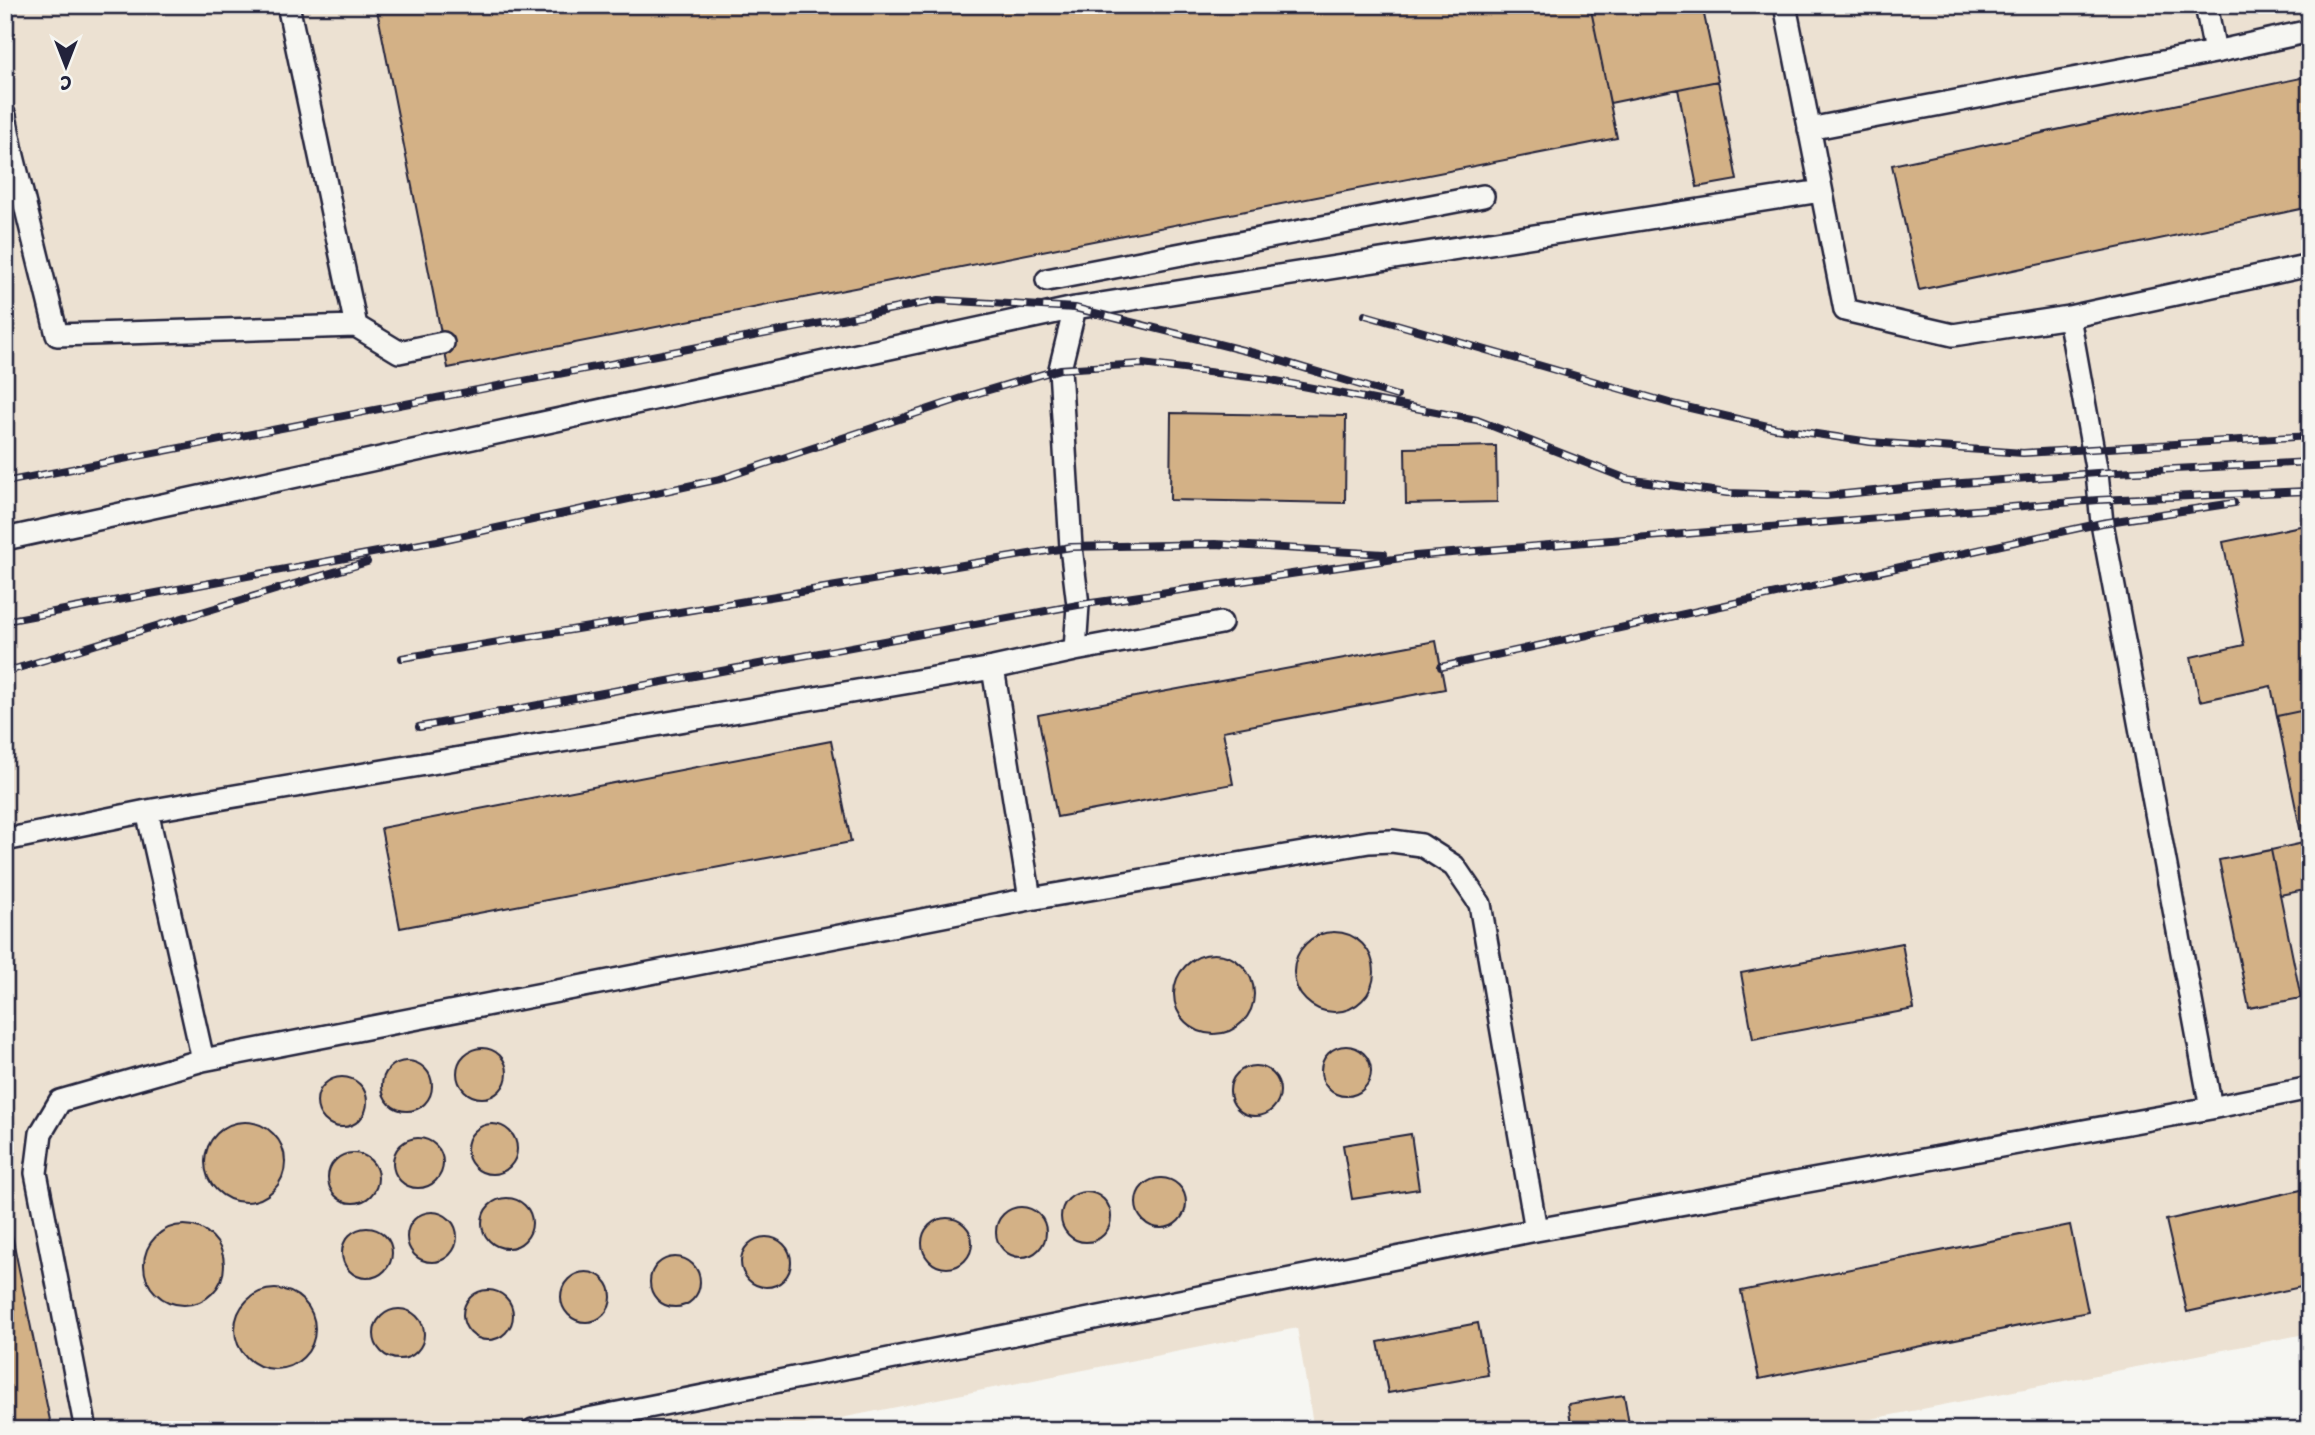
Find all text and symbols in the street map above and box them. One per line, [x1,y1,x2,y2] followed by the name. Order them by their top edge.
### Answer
[32,32,102,102] north arrow
[60,70,72,95] text: С

